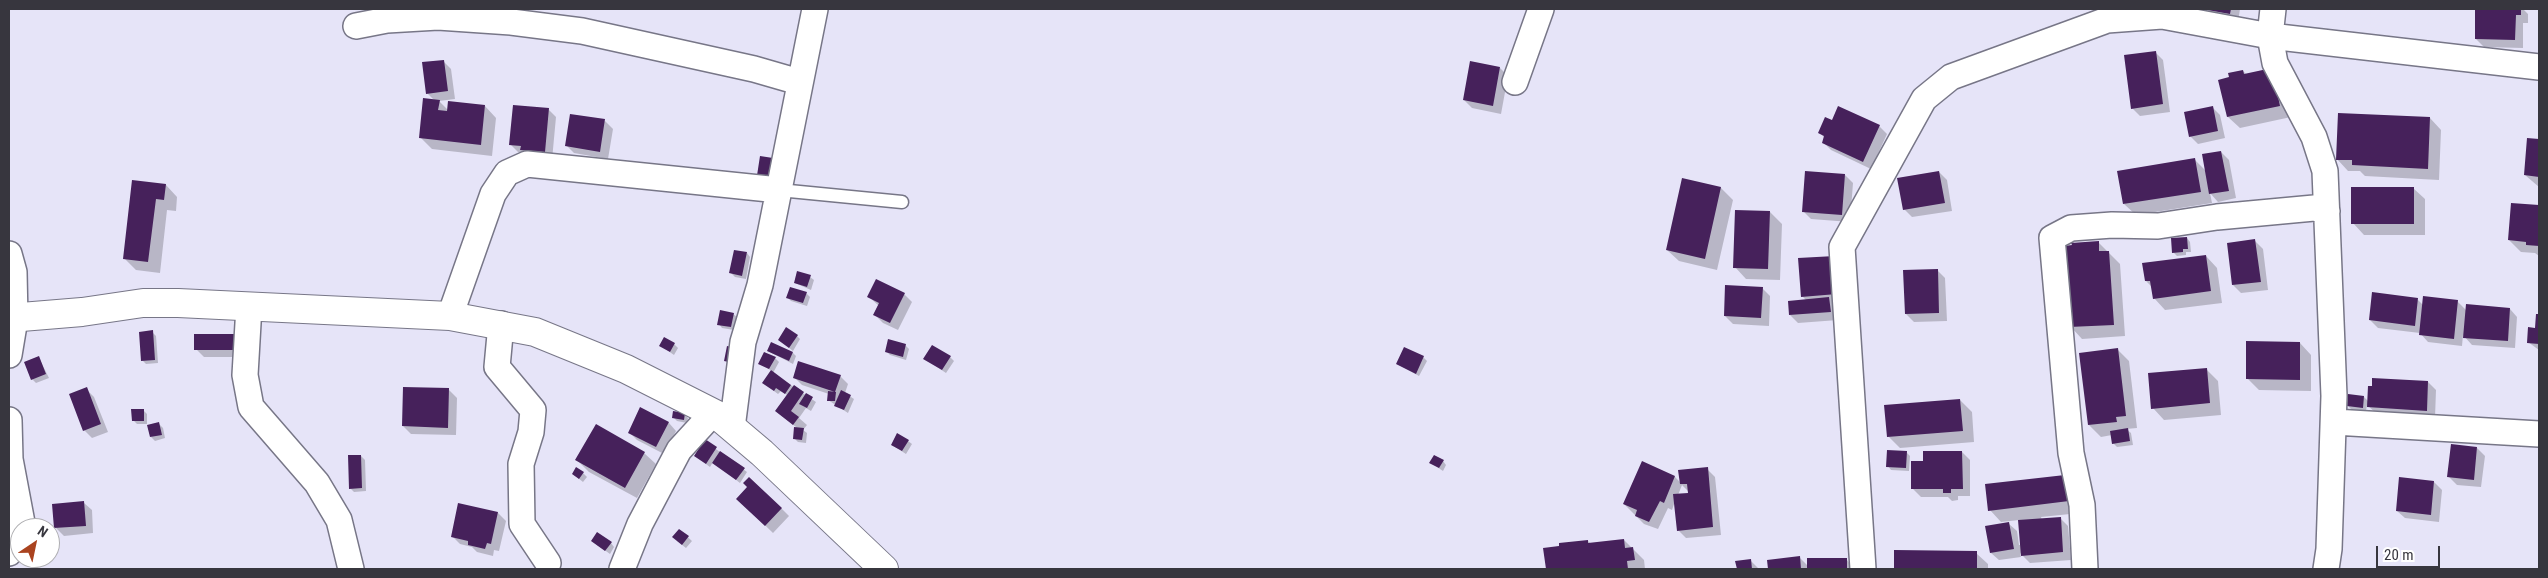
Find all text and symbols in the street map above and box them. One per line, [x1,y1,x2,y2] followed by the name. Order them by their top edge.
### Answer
[10,518,60,568] north arrow
[35,522,51,540] text: N
[2378,536,2442,568] scale bar
[2384,546,2414,564] text: 20 m

